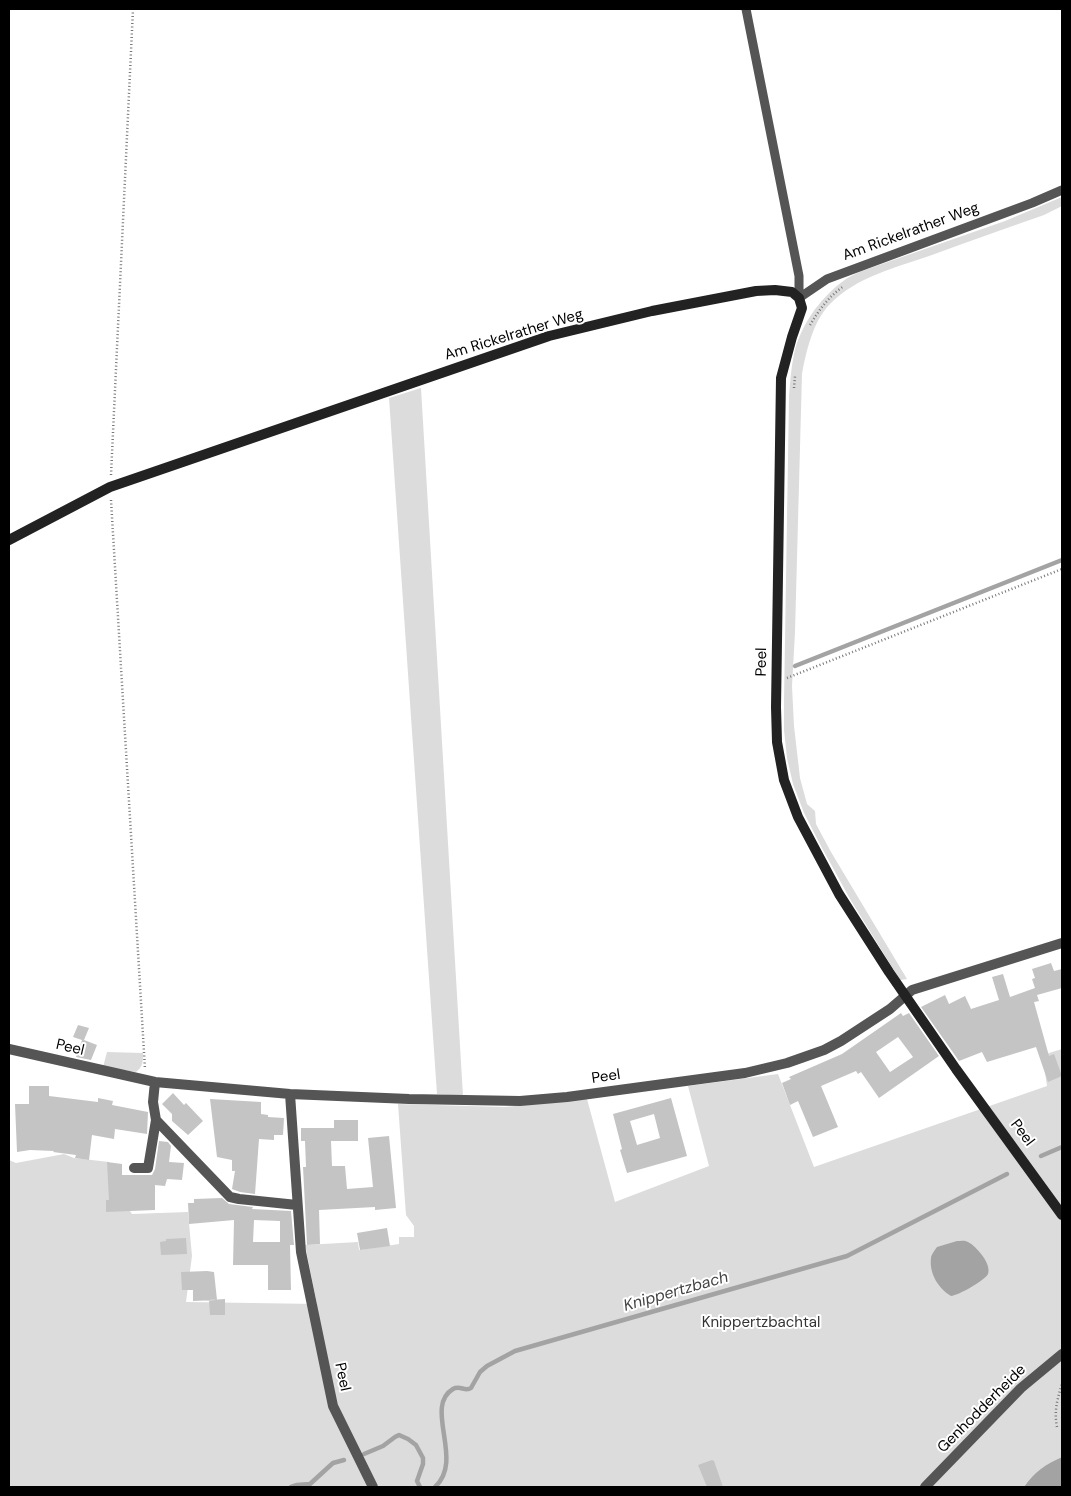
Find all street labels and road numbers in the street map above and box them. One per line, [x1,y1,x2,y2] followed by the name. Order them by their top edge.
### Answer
[840,199,982,265] street label: Am Rickelrather Weg
[443,305,585,365] street label: Am Rickelrather Weg
[753,648,771,676] street label: Peel
[54,1036,86,1060] street label: Peel
[591,1066,621,1088] street label: Peel
[1006,1116,1038,1150] street label: Peel
[330,1361,354,1393] street label: Peel
[934,1361,1030,1457] street label: Genhodderheide

